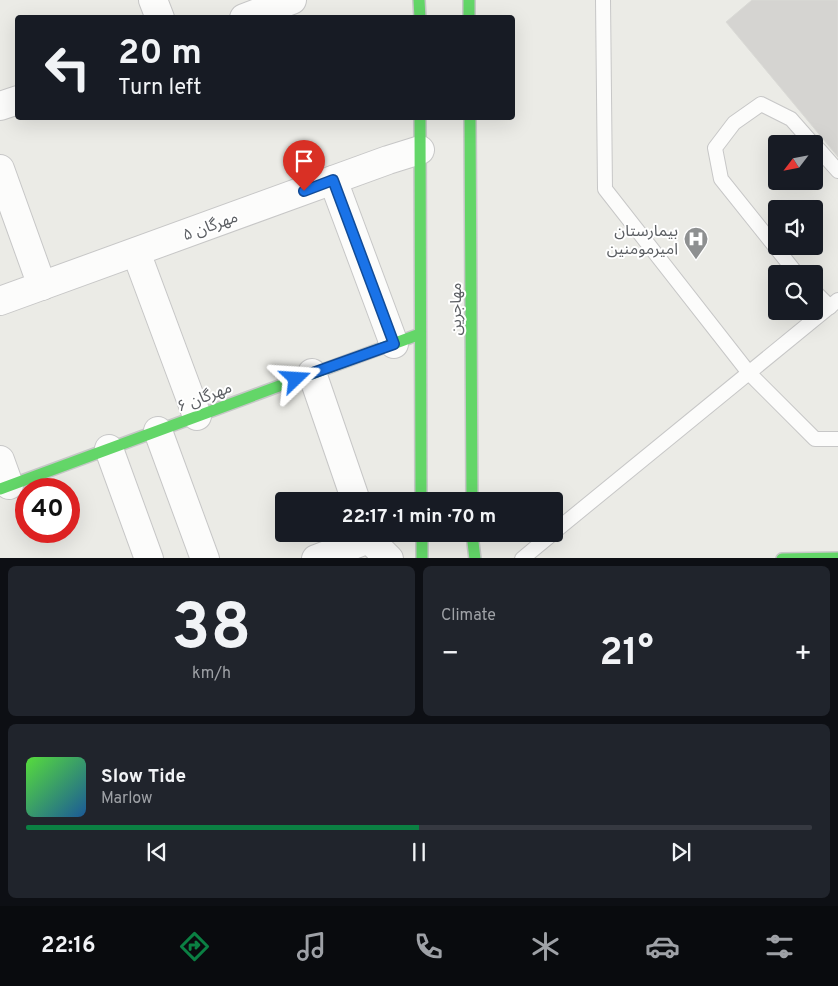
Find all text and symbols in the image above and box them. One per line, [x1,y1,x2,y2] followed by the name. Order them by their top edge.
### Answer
[118,32,202,76] text: 20 m
[35,35,100,100] icon: left
[118,75,201,102] text: Turn left
[768,135,822,190] north arrow
[768,135,823,320] map controls
[283,140,325,191] pin
[290,147,318,175] icon: arrive
[768,200,823,255] button: sound
[180,208,241,246] street label: مهرگان ۵
[607,222,678,260] place label: بیمارستان امیرمومنین
[683,226,709,260] hospital icon: بیمارستان امیرمومنین
[768,265,823,320] button: search
[447,283,467,335] street label: مهاجرین
[269,352,321,404] position arrow
[174,378,235,417] street label: مهرگان ۶
[15,478,80,543] speed limit sign: 40
[342,505,496,529] text: 22:17 · 1 min · 70 m
[172,590,251,672] text: 38
[441,606,496,626] text: Climate
[599,630,654,679] text: 21°
[441,637,459,673] text: −
[794,637,812,673] text: +
[192,664,231,684] text: km/h
[101,765,186,789] text: Slow Tide
[101,789,153,809] text: Marlow
[143,838,171,866] icon: previous
[405,838,433,866] icon: pause
[667,838,695,866] icon: next
[177,929,212,964] icon: directions
[294,929,329,964] icon: music
[411,929,446,964] icon: phone
[528,929,563,964] icon: climate
[645,929,680,964] icon: car
[762,929,797,964] icon: filters
[41,933,96,960] text: 22:16

